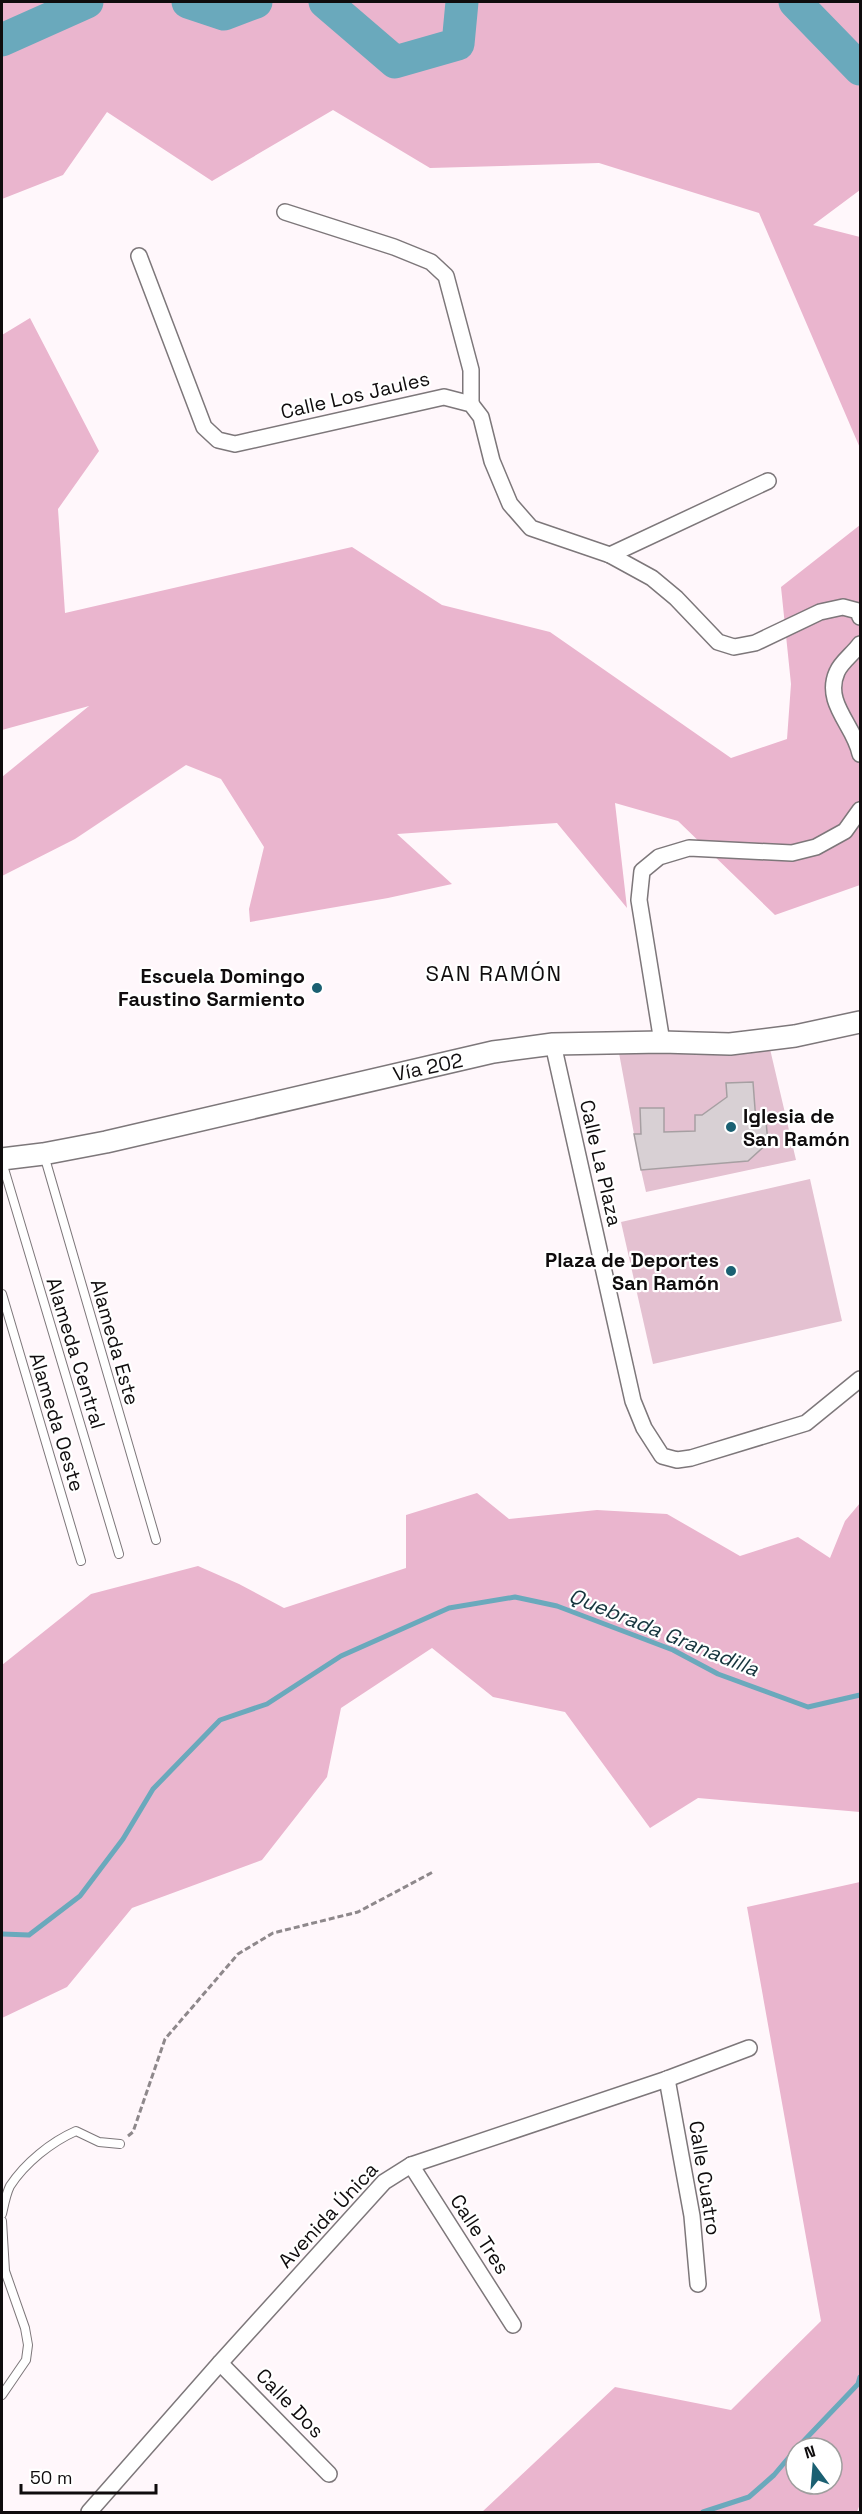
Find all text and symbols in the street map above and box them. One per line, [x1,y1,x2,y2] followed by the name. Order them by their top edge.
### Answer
[278,365,432,425] street label: Calle Los Jaules
[425,959,563,987] district label: SAN RAMÓN
[118,963,305,1012] place label: Escuela Domingo Faustino Sarmiento
[310,981,324,995] marker: Escuela Domingo Faustino Sarmiento
[391,1047,465,1087] street label: Vía 202
[574,1097,628,1229] street label: Calle La Plaza
[743,1103,850,1152] place label: Iglesia de San Ramón
[724,1120,738,1134] marker: Iglesia de San Ramón
[545,1247,719,1296] place label: Plaza de Deportes San Ramón
[724,1264,738,1278] marker: Plaza de Deportes San Ramón
[41,1274,111,1432] street label: Alameda Central
[85,1276,145,1408] street label: Alameda Este
[24,1349,90,1495] street label: Alameda Oeste
[565,1582,764,1683] water label: Quebrada Granadilla
[683,2119,727,2237] street label: Calle Cuatro
[272,2157,384,2273] street label: Avenida Única
[444,2189,516,2279] street label: Calle Tres
[250,2363,330,2443] street label: Calle Dos
[784,2436,844,2496] north arrow
[802,2440,818,2464] text: N
[21,2457,156,2495] scale bar
[30,2466,72,2489] text: 50 m

